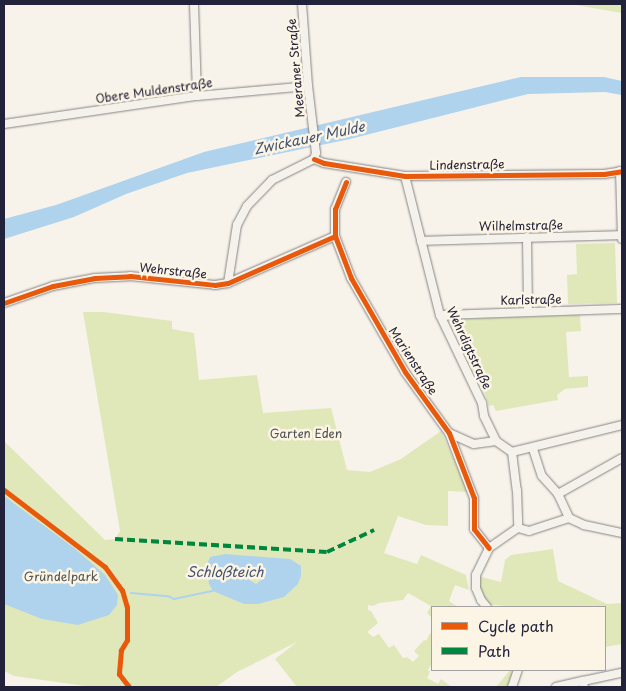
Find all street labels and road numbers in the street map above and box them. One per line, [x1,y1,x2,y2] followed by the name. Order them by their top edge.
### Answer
[284,18,308,118] street label: Meeraner Straße
[95,76,213,106] street label: Obere Muldenstraße
[429,157,505,173] street label: Lindenstraße
[479,218,563,234] street label: Wilhelmstraße
[139,260,207,282] street label: Wehrstraße
[500,292,562,308] street label: Karlstraße
[444,304,494,392] street label: Wehrdigtstraße
[386,324,440,398] street label: Marienstraße

